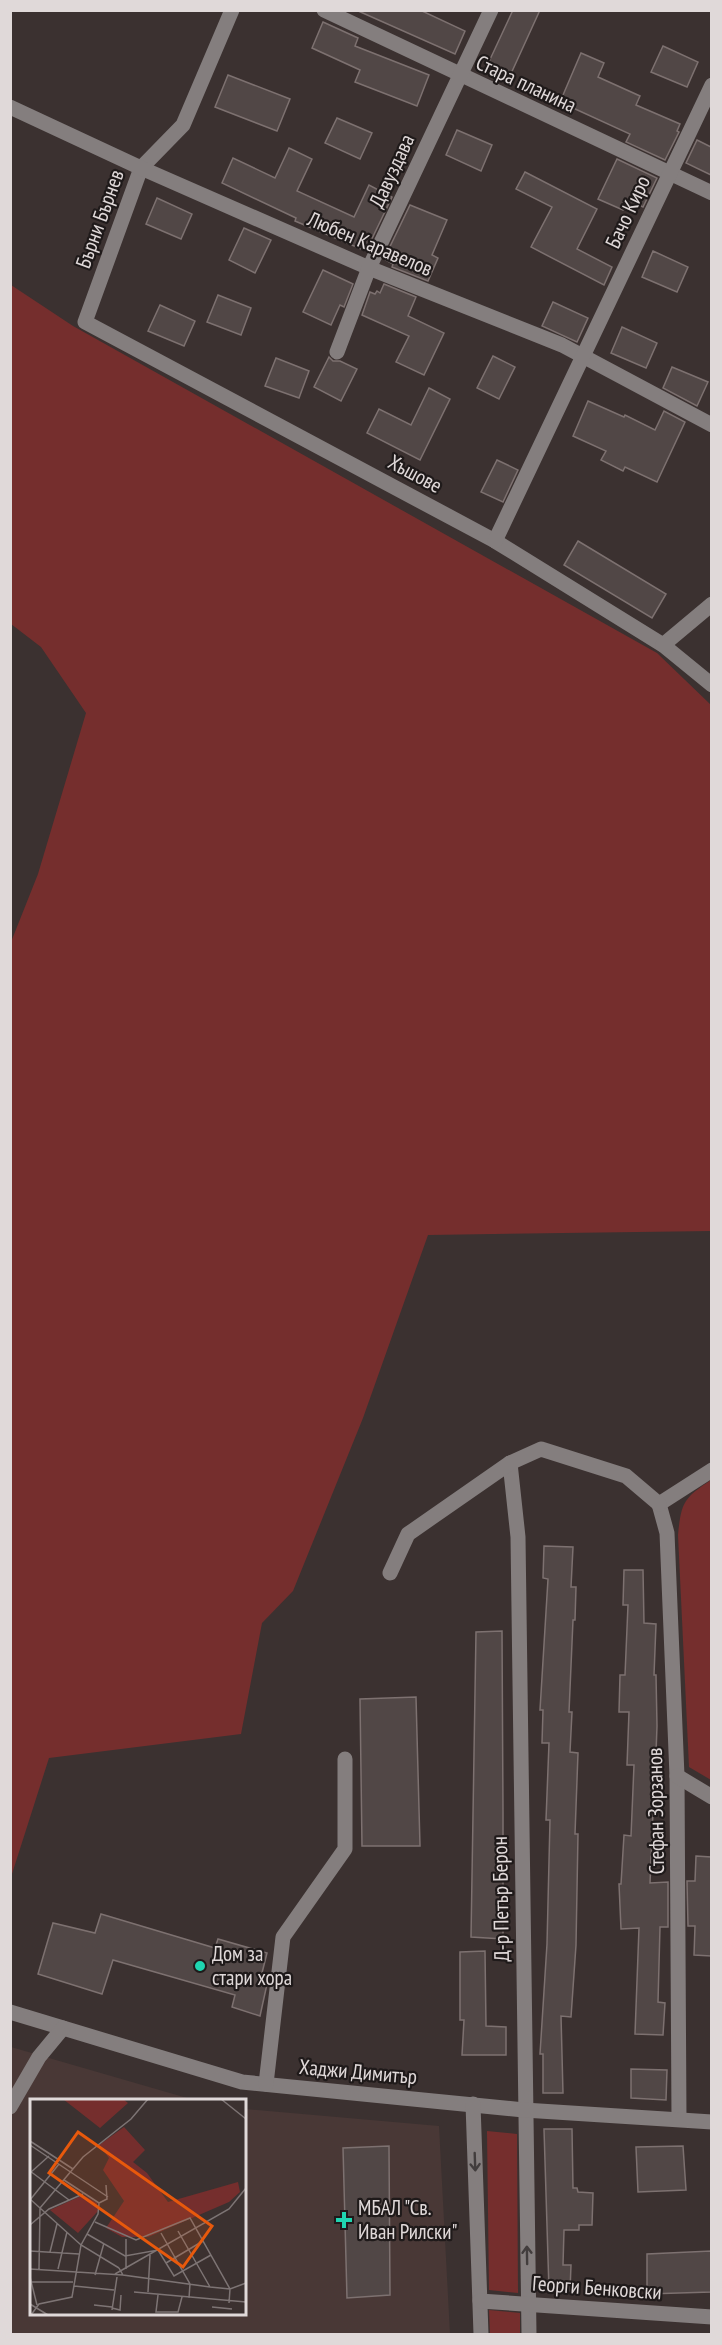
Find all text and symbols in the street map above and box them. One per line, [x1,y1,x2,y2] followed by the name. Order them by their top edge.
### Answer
[472,49,581,118] street label: Стара планина
[363,130,420,212] street label: Давуздава
[69,166,130,272] street label: Бърни Бърнев
[599,171,656,253] street label: Бачо Киро
[303,205,437,282] street label: Любен Каравелов
[384,448,447,499] street label: Хъшове
[641,1747,670,1875] street label: Стефан Зорзанов
[486,1836,515,1962] street label: Д-р Петър Берон
[212,1940,292,1991] place label: Дом за стари хора
[193,1959,207,1973] marker: Дом за стари хора
[298,2053,418,2090] street label: Хаджи Димитър
[30,2099,246,2315] inset map
[470,2152,481,2172] one-way arrow
[358,2194,457,2245] place label: МБАЛ "Св. Иван Рилски"
[335,2211,353,2229] marker: МБАЛ "Св. Иван Рилски"
[521,2246,533,2266] one-way arrow
[531,2270,663,2305] street label: Георги Бенковски

